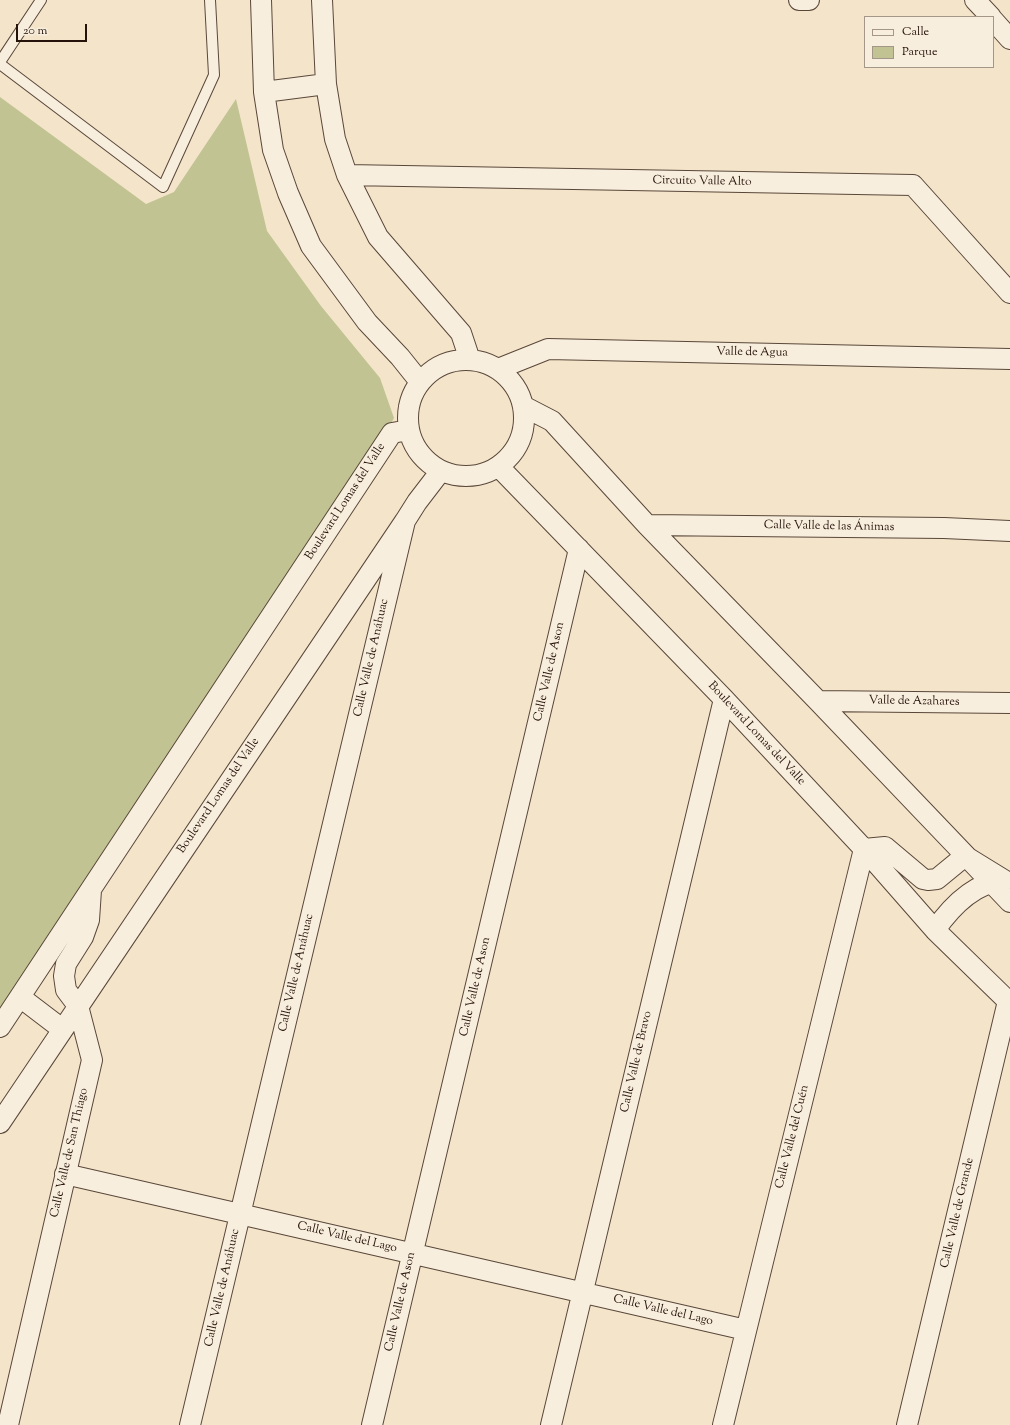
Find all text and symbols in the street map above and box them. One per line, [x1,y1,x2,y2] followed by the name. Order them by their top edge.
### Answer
[18,16,89,42] scale bar
[864,16,994,68] legend
[23,22,47,40] text: 20 m
[902,23,929,41] text: Calle
[902,43,938,61] text: Parque
[652,174,752,190] street label: Circuito Valle Alto
[716,345,788,361] street label: Valle de Agua
[303,441,389,563] street label: Boulevard Lomas del Valle
[764,519,894,535] street label: Calle Valle de las Ánimas
[351,598,393,718] street label: Calle Valle de Anáhuac
[532,621,568,723] street label: Calle Valle de Ason
[704,679,808,789] street label: Boulevard Lomas del Valle
[868,694,960,710] street label: Valle de Azahares
[175,735,263,857] street label: Boulevard Lomas del Valle
[276,913,318,1033] street label: Calle Valle de Anáhuac
[458,936,494,1038] street label: Calle Valle de Ason
[618,1010,656,1114] street label: Calle Valle de Bravo
[773,1084,813,1190] street label: Calle Valle del Cuén
[48,1087,92,1219] street label: Calle Valle de San Thiago
[938,1156,978,1270] street label: Calle Valle de Grande
[296,1220,398,1256] street label: Calle Valle del Lago
[202,1228,244,1348] street label: Calle Valle de Anáhuac
[383,1251,419,1353] street label: Calle Valle de Ason
[612,1293,714,1329] street label: Calle Valle del Lago

